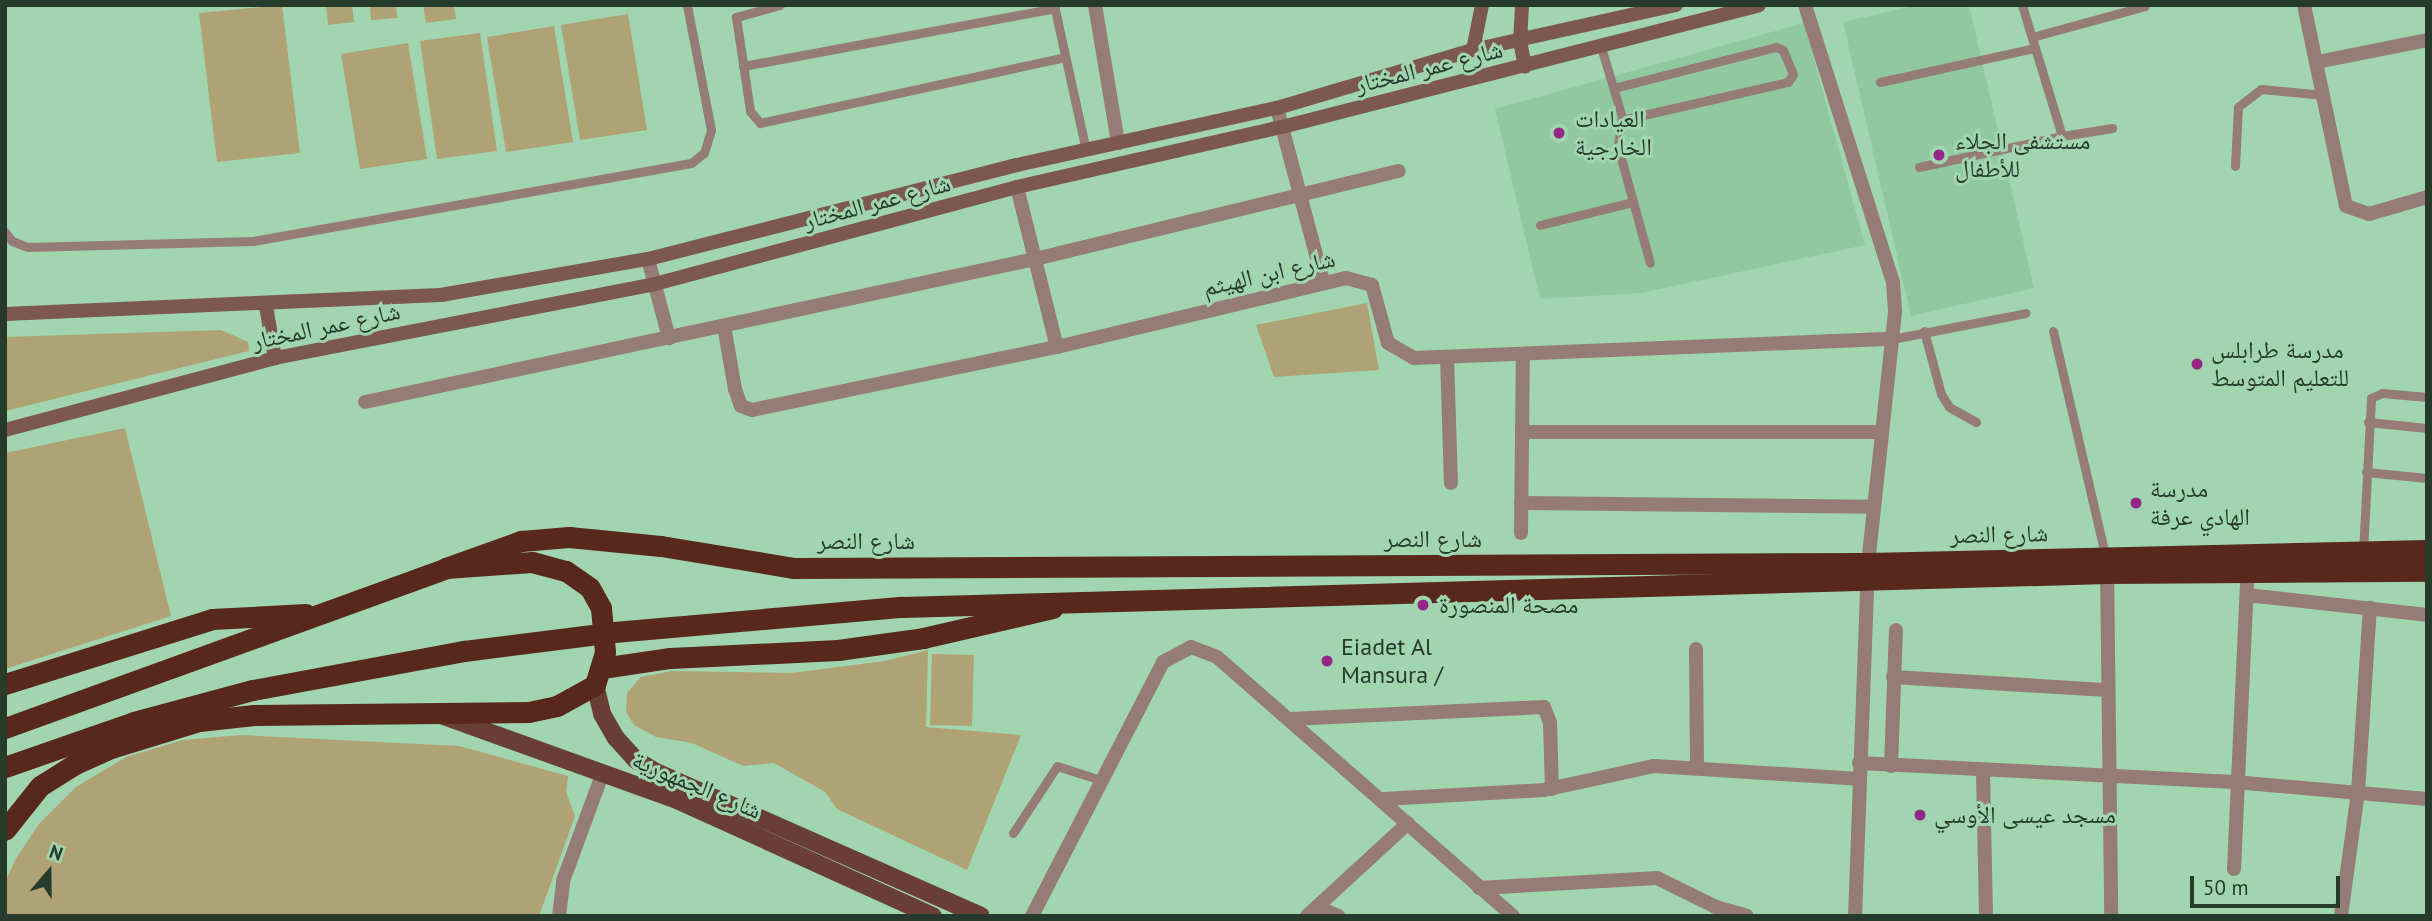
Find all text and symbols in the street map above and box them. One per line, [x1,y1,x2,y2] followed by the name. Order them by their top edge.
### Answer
[1352,35,1506,99] street label: شارع عمر المختار
[1575,105,1652,161] place label: العيادات الخارجية
[1549,123,1569,143] marker: العيادات الخارجية
[1955,127,2091,183] place label: مستشفى الجلاء للأطفال
[1929,145,1949,165] marker: مستشفى الجلاء للأطفال
[800,169,954,235] street label: شارع عمر المختار
[1200,244,1338,302] street label: شارع ابن الهيثم
[249,296,403,356] street label: شارع عمر المختار
[2211,336,2349,392] place label: مدرسة طرابلس للتعليم المتوسط
[2189,356,2205,372] marker: مدرسة طرابلس للتعليم المتوسط
[2150,475,2250,531] place label: مدرسة الهادي عرفة
[2128,495,2144,511] marker: مدرسة الهادي عرفة
[1950,519,2048,549] street label: شارع النصر
[1384,525,1482,553] street label: شارع النصر
[817,527,915,555] street label: شارع النصر
[1439,591,1579,619] place label: مصحة المنصورة
[1413,595,1433,615] marker: مصحة المنصورة
[1341,633,1443,689] place label: Eiadet Al Mansura /
[1319,653,1335,669] marker: Eiadet Al Mansura /
[628,745,766,825] street label: شارع الجمهورية
[1934,801,2116,829] place label: مسجد عيسى الأوسي
[1912,807,1928,823] marker: مسجد عيسى الأوسي
[14,837,84,907] north arrow
[46,839,66,866] text: N
[2194,862,2344,906] scale bar
[2203,874,2249,901] text: 50 m

